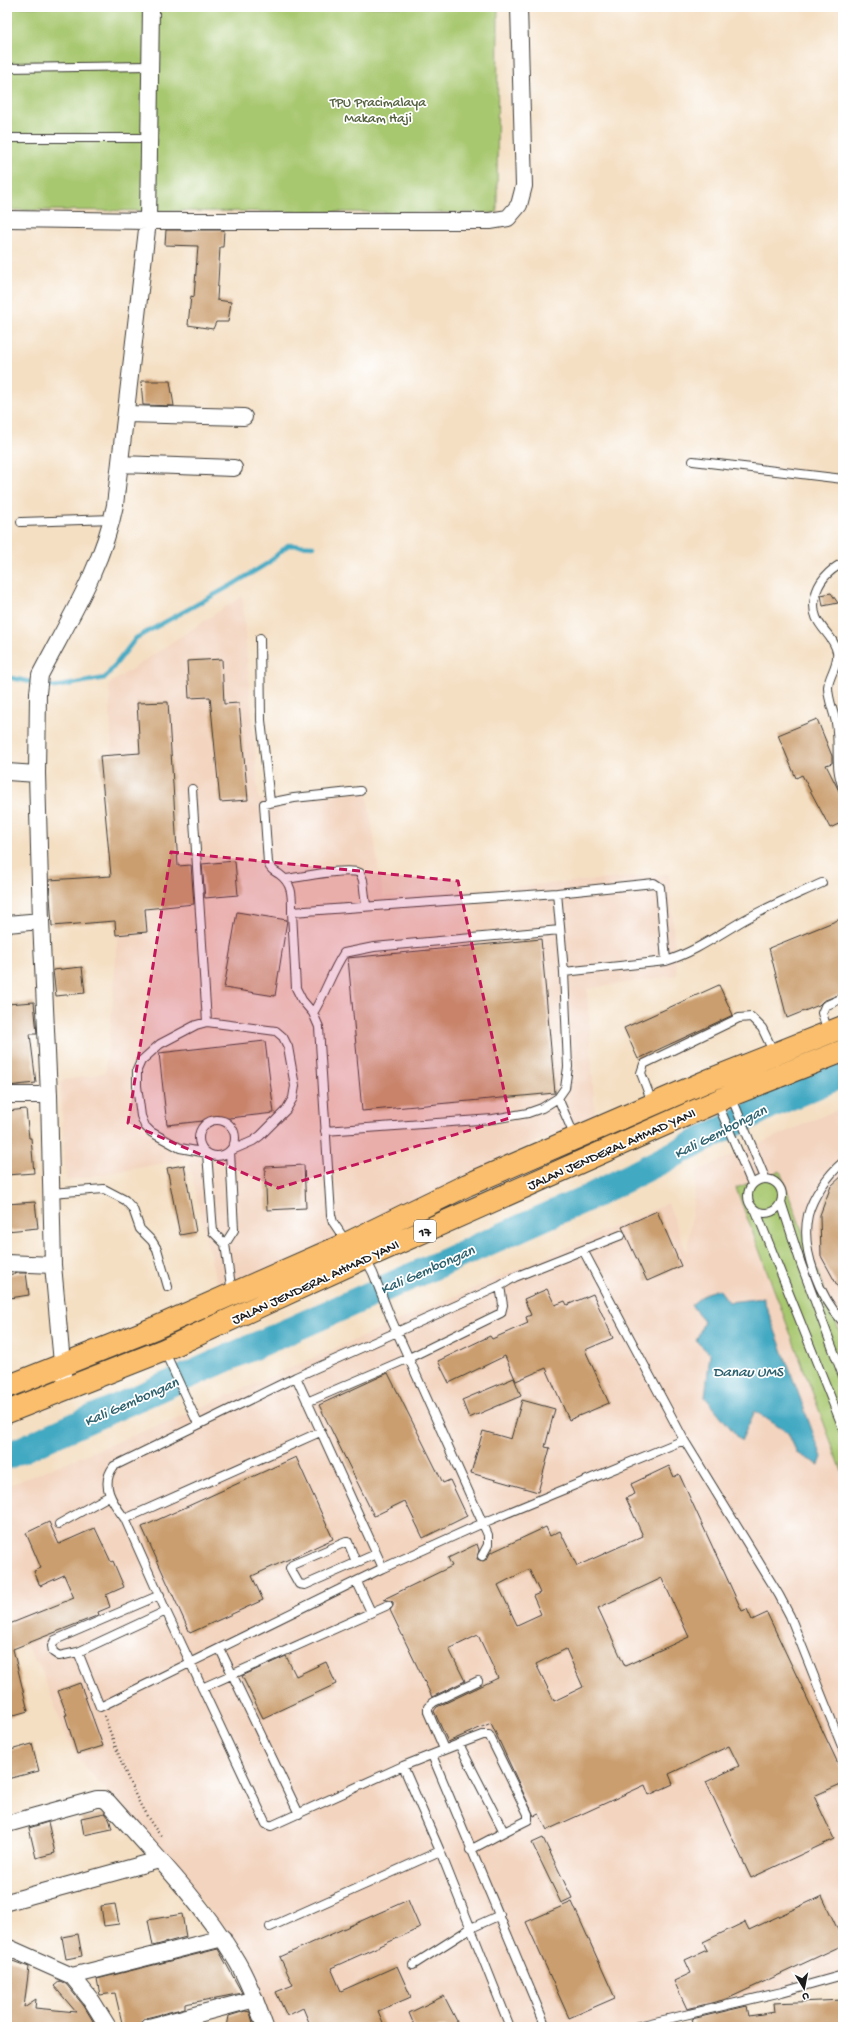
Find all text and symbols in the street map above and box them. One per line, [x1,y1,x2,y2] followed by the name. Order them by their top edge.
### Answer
[329,95,427,128] park label: TPU Pracimalaya Makam Haji
[672,1101,771,1164] water label: Kali Gembongan
[525,1105,699,1195] street label: JALAN JENDERAL AHMAD YANI
[414,1220,436,1242] road number: 17
[230,1237,402,1330] street label: JALAN JENDERAL AHMAD YANI
[378,1242,479,1300] water label: Kali Gembongan
[713,1364,784,1382] water label: Danau UMS
[82,1374,183,1432] water label: Kali Gembongan
[784,1968,824,2008] north arrow
[801,1989,810,2002] text: U

